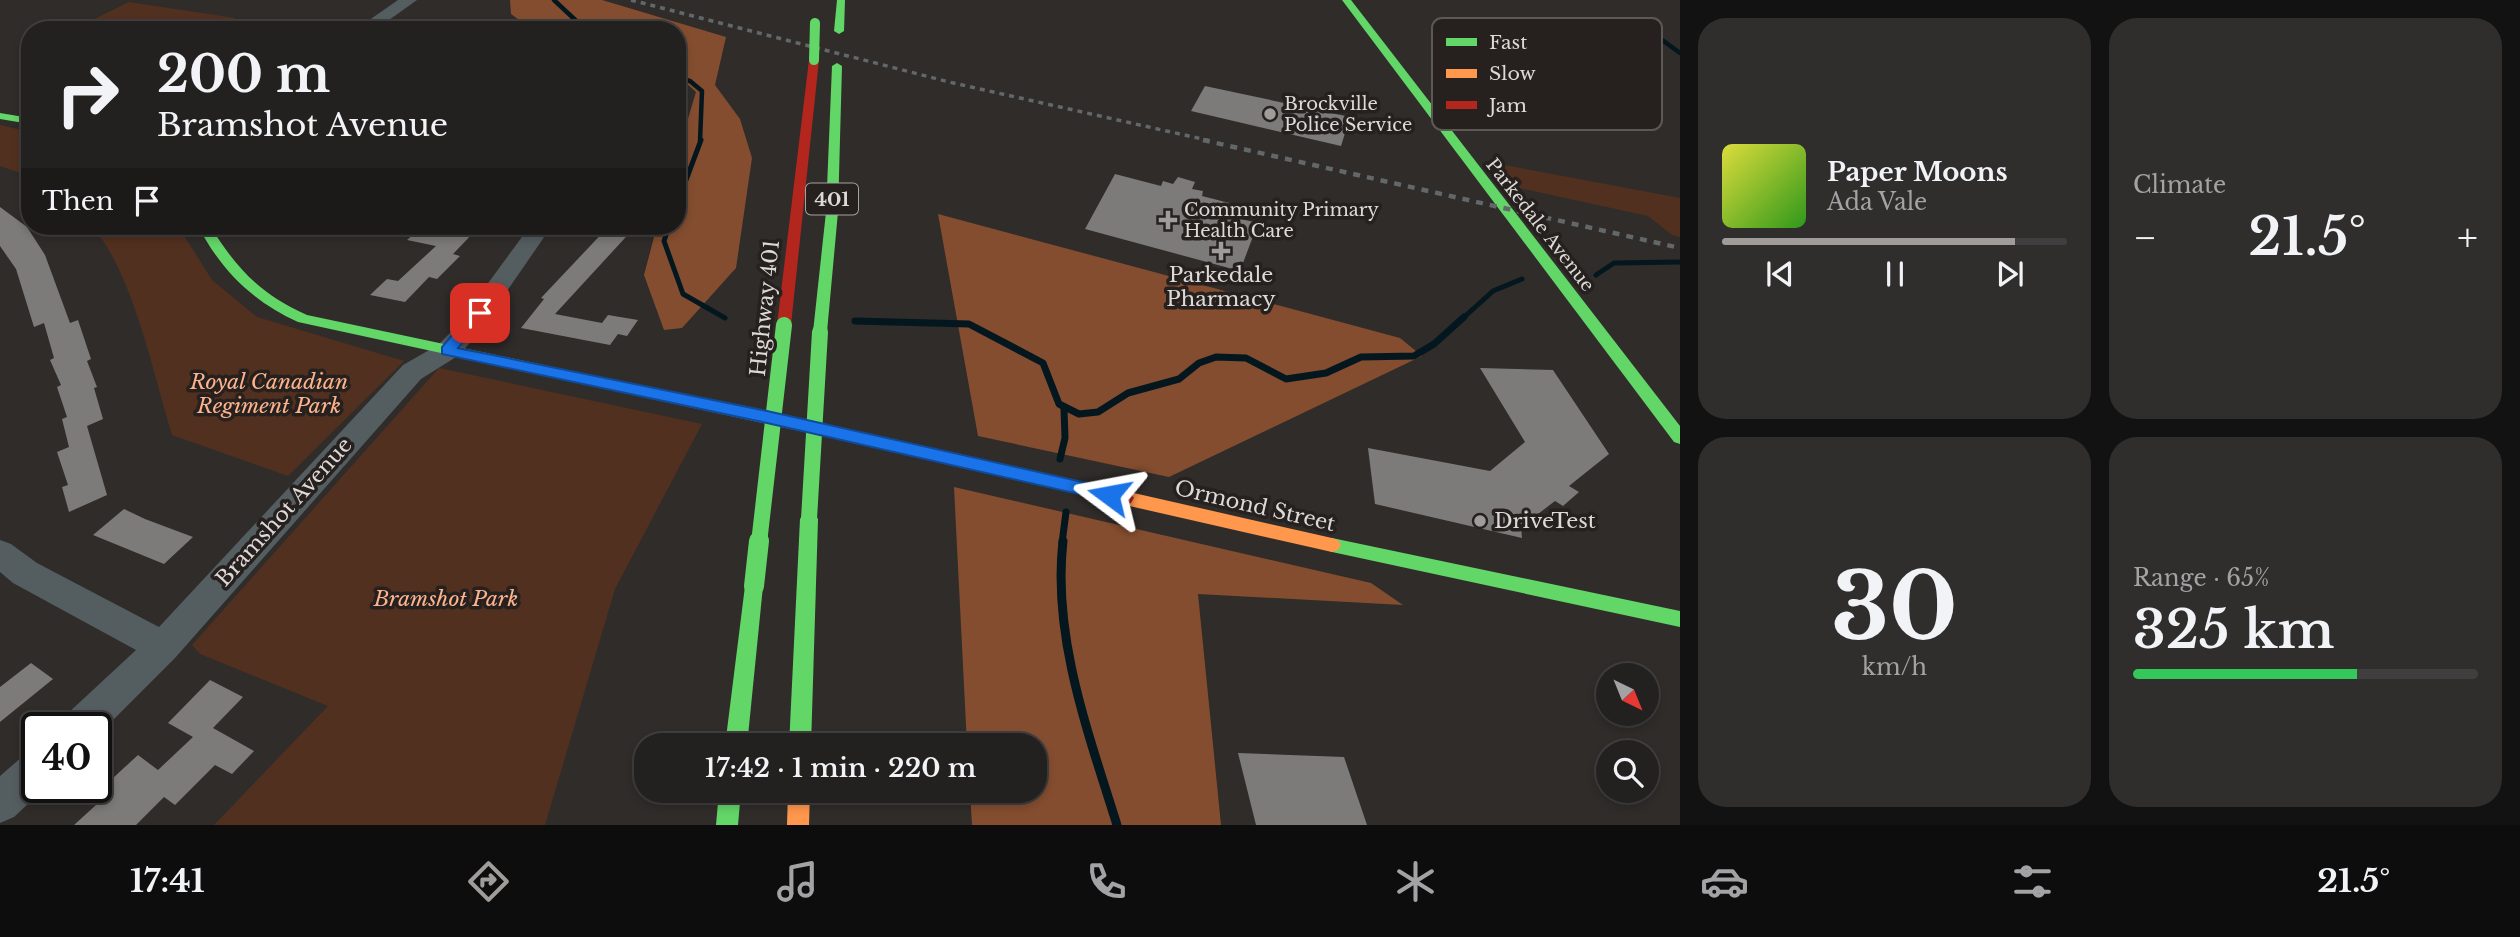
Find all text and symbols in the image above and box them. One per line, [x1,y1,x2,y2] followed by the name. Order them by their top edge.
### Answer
[1432,18,1662,130] legend
[1489,31,1528,54] text: Fast
[157,44,330,105] text: 200 m
[42,49,133,140] icon: right
[1489,62,1536,85] text: Slow
[1284,93,1412,136] place label: Brockville Police Service
[1486,94,1527,117] text: Jam
[157,105,448,145] text: Bramshot Avenue
[1262,106,1278,122] marker: Brockville Police Service
[1481,154,1599,296] street label: Parkedale Avenue
[1827,156,2008,188] text: Paper Moons
[2133,171,2226,199] text: Climate
[128,182,166,220] icon: arrive
[806,183,858,214] road number: 401
[42,185,114,217] text: Then
[1827,188,1927,216] text: Ada Vale
[1184,199,1379,242] place label: Community Primary Health Care
[2248,205,2366,269] text: 21.5°
[1158,210,1178,230] marker: Community Primary Health Care
[2133,214,2157,261] text: −
[2457,214,2478,261] text: +
[745,238,785,378] street label: Highway 401
[1213,243,1229,259] marker: Parkedale Pharmacy
[1761,255,1799,293] icon: previous
[1876,255,1914,293] icon: pause
[1991,255,2029,293] icon: next
[1166,262,1276,312] place label: Parkedale Pharmacy
[450,283,510,343] pin
[461,294,499,332] icon: arrive
[189,369,348,419] park label: Royal Canadian Regiment Park
[210,432,358,592] street label: Bramshot Avenue
[1072,458,1146,532] position arrow
[1172,475,1338,537] street label: Ormond Street
[1494,508,1596,534] place label: DriveTest
[1472,513,1488,529] marker: DriveTest
[1831,551,1958,664] text: 30
[2133,564,2270,592] text: Range · 65%
[373,586,518,612] park label: Bramshot Park
[2133,598,2334,662] text: 325 km
[1862,653,1927,681] text: km/h
[1596,663,1659,726] north arrow
[1596,663,1659,803] map controls
[21,712,112,803] speed limit sign: 40
[1596,740,1659,803] button: search
[705,752,976,784] text: 17:42 · 1 min · 220 m
[464,857,513,906] icon: directions
[773,857,822,906] icon: music
[1082,857,1131,906] icon: phone
[1391,857,1440,906] icon: climate
[1700,857,1749,906] icon: car
[2008,857,2057,906] icon: filters
[130,861,205,901] text: 17:41
[2317,861,2390,901] text: 21.5°

